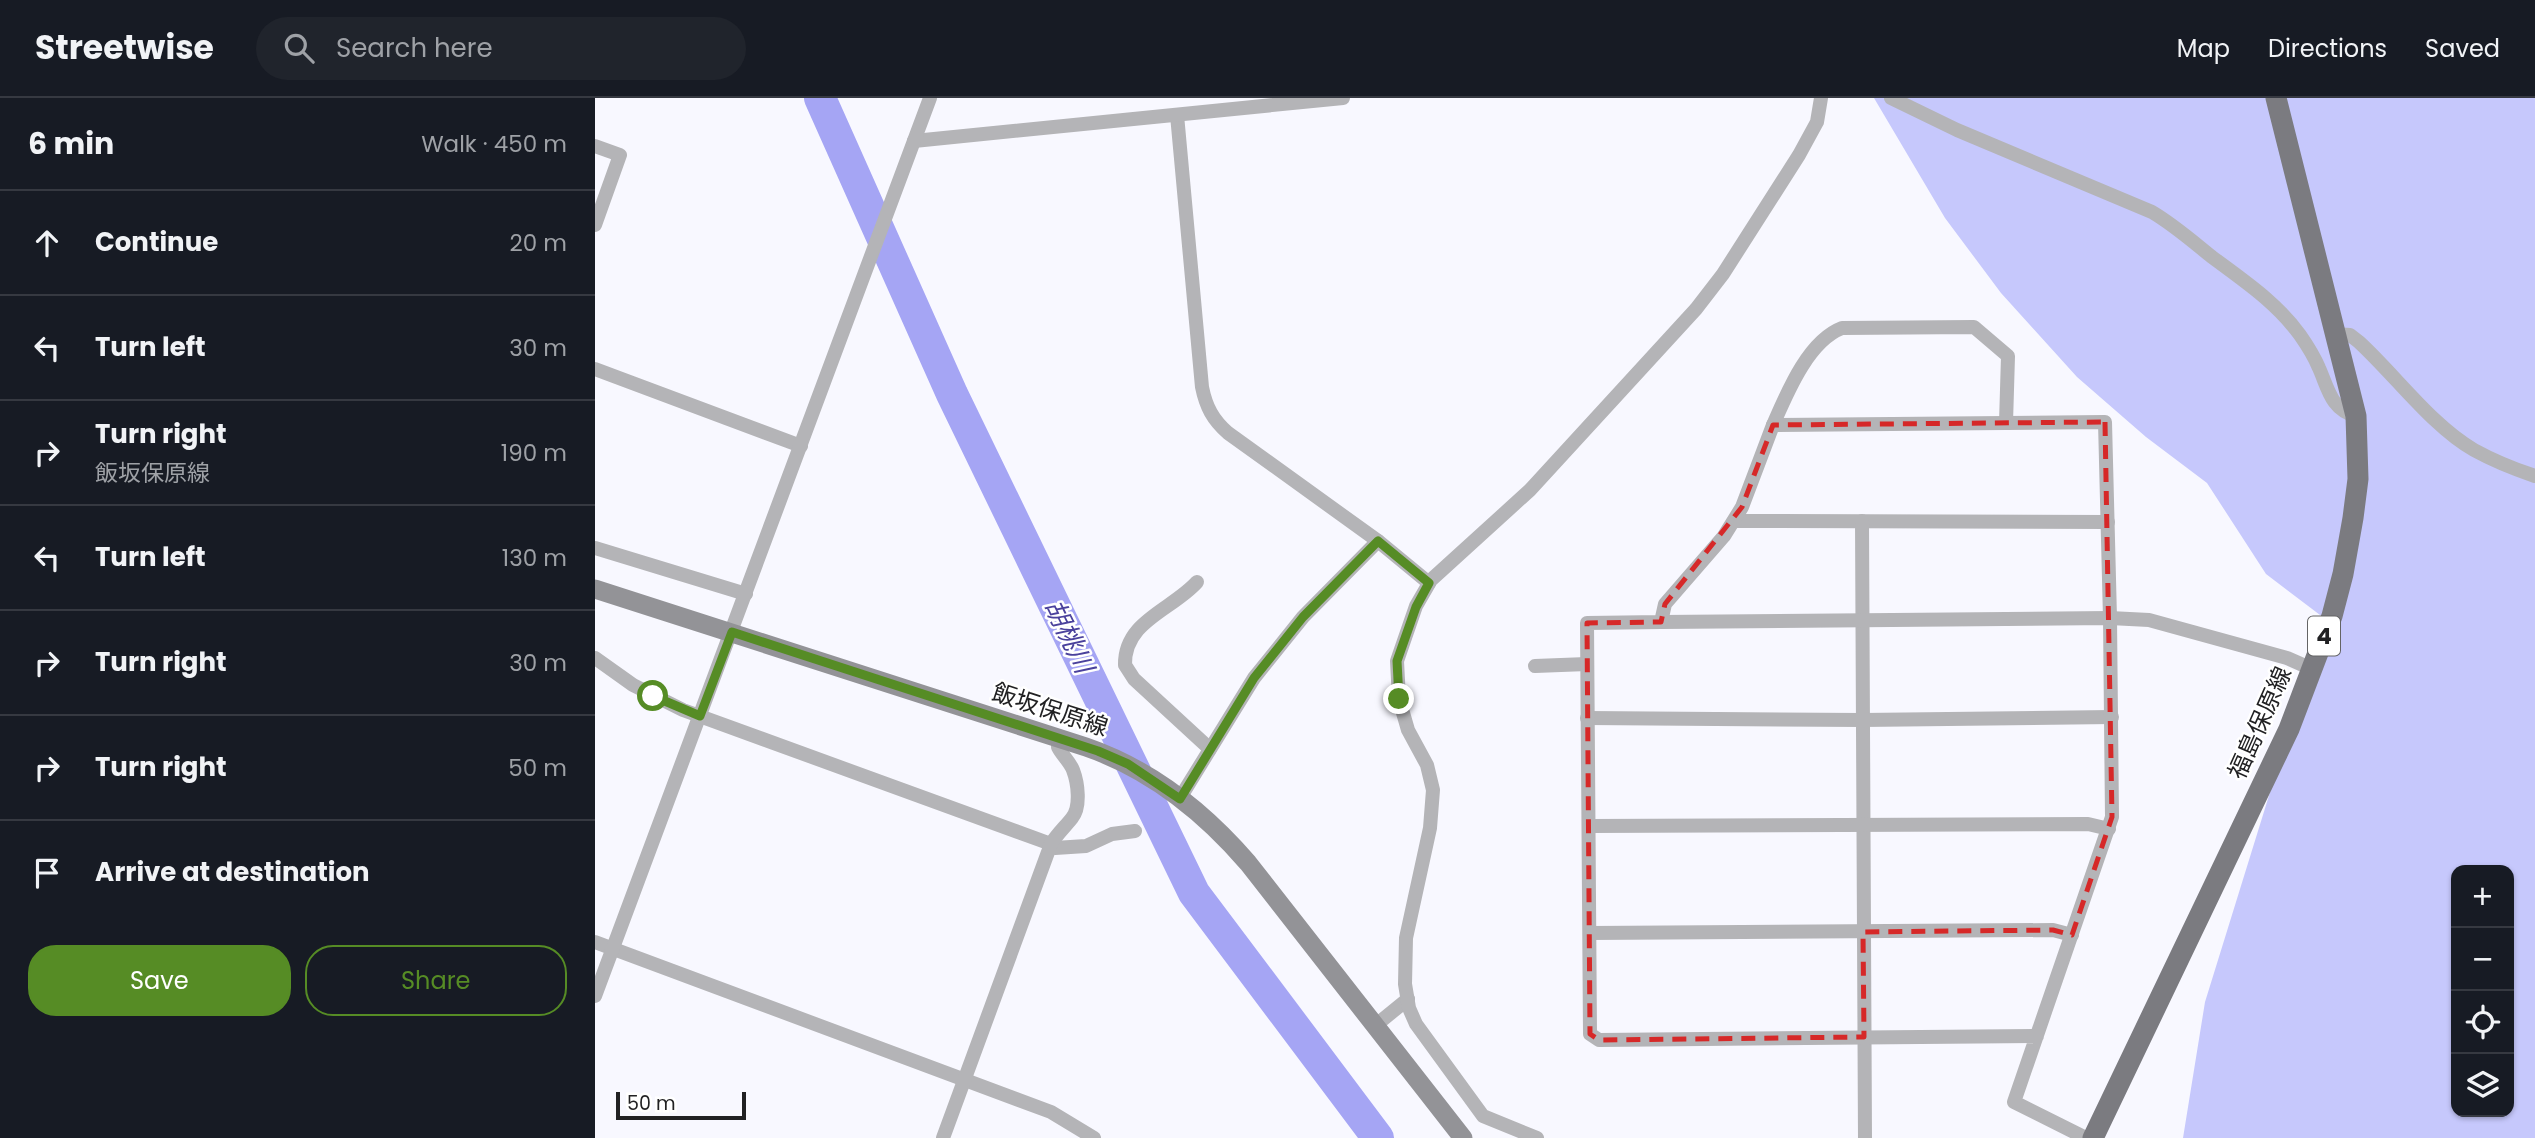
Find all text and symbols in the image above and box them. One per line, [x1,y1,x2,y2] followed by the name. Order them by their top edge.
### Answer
[256,17,746,80] search box
[35,24,214,71] text: Streetwise
[280,29,318,67] icon: search
[336,30,493,66] text: Search here
[2177,32,2230,65] text: Map
[2268,32,2387,65] text: Directions
[2425,32,2500,65] text: Saved
[28,122,114,165] text: 6 min
[421,128,567,160] text: Walk · 450 m
[28,224,66,262] icon: ahead
[95,224,218,260] text: Continue
[509,227,567,259] text: 20 m
[28,329,66,367] icon: left
[95,329,206,365] text: Turn left
[509,332,567,364] text: 30 m
[95,416,227,452] text: Turn right
[28,434,66,472] icon: right
[501,437,567,469] text: 190 m
[95,457,210,489] text: 飯坂保原線
[28,539,66,577] icon: left
[95,539,206,575] text: Turn left
[502,542,567,574] text: 130 m
[1036,593,1104,682] water label: 胡桃川
[2308,616,2340,656] road number: 4
[28,644,66,682] icon: right
[95,644,227,680] text: Turn right
[509,647,567,679] text: 30 m
[2220,661,2299,784] street label: 福島保原線
[988,675,1112,744] street label: 飯坂保原線
[637,680,668,711] route start
[1383,683,1414,714] route end
[28,749,66,787] icon: right
[95,749,227,785] text: Turn right
[508,752,567,784] text: 50 m
[28,854,66,892] icon: arrive
[95,854,370,890] text: Arrive at destination
[2451,865,2514,1117] map controls
[2451,865,2514,928] button: +
[2451,928,2514,991] button: −
[28,945,291,1016] button: Save
[305,945,567,1016] button: Share
[2451,991,2514,1054] button: locate
[2451,1054,2514,1117] button: layers
[616,1089,745,1121] scale bar
[627,1090,676,1117] text: 50 m

